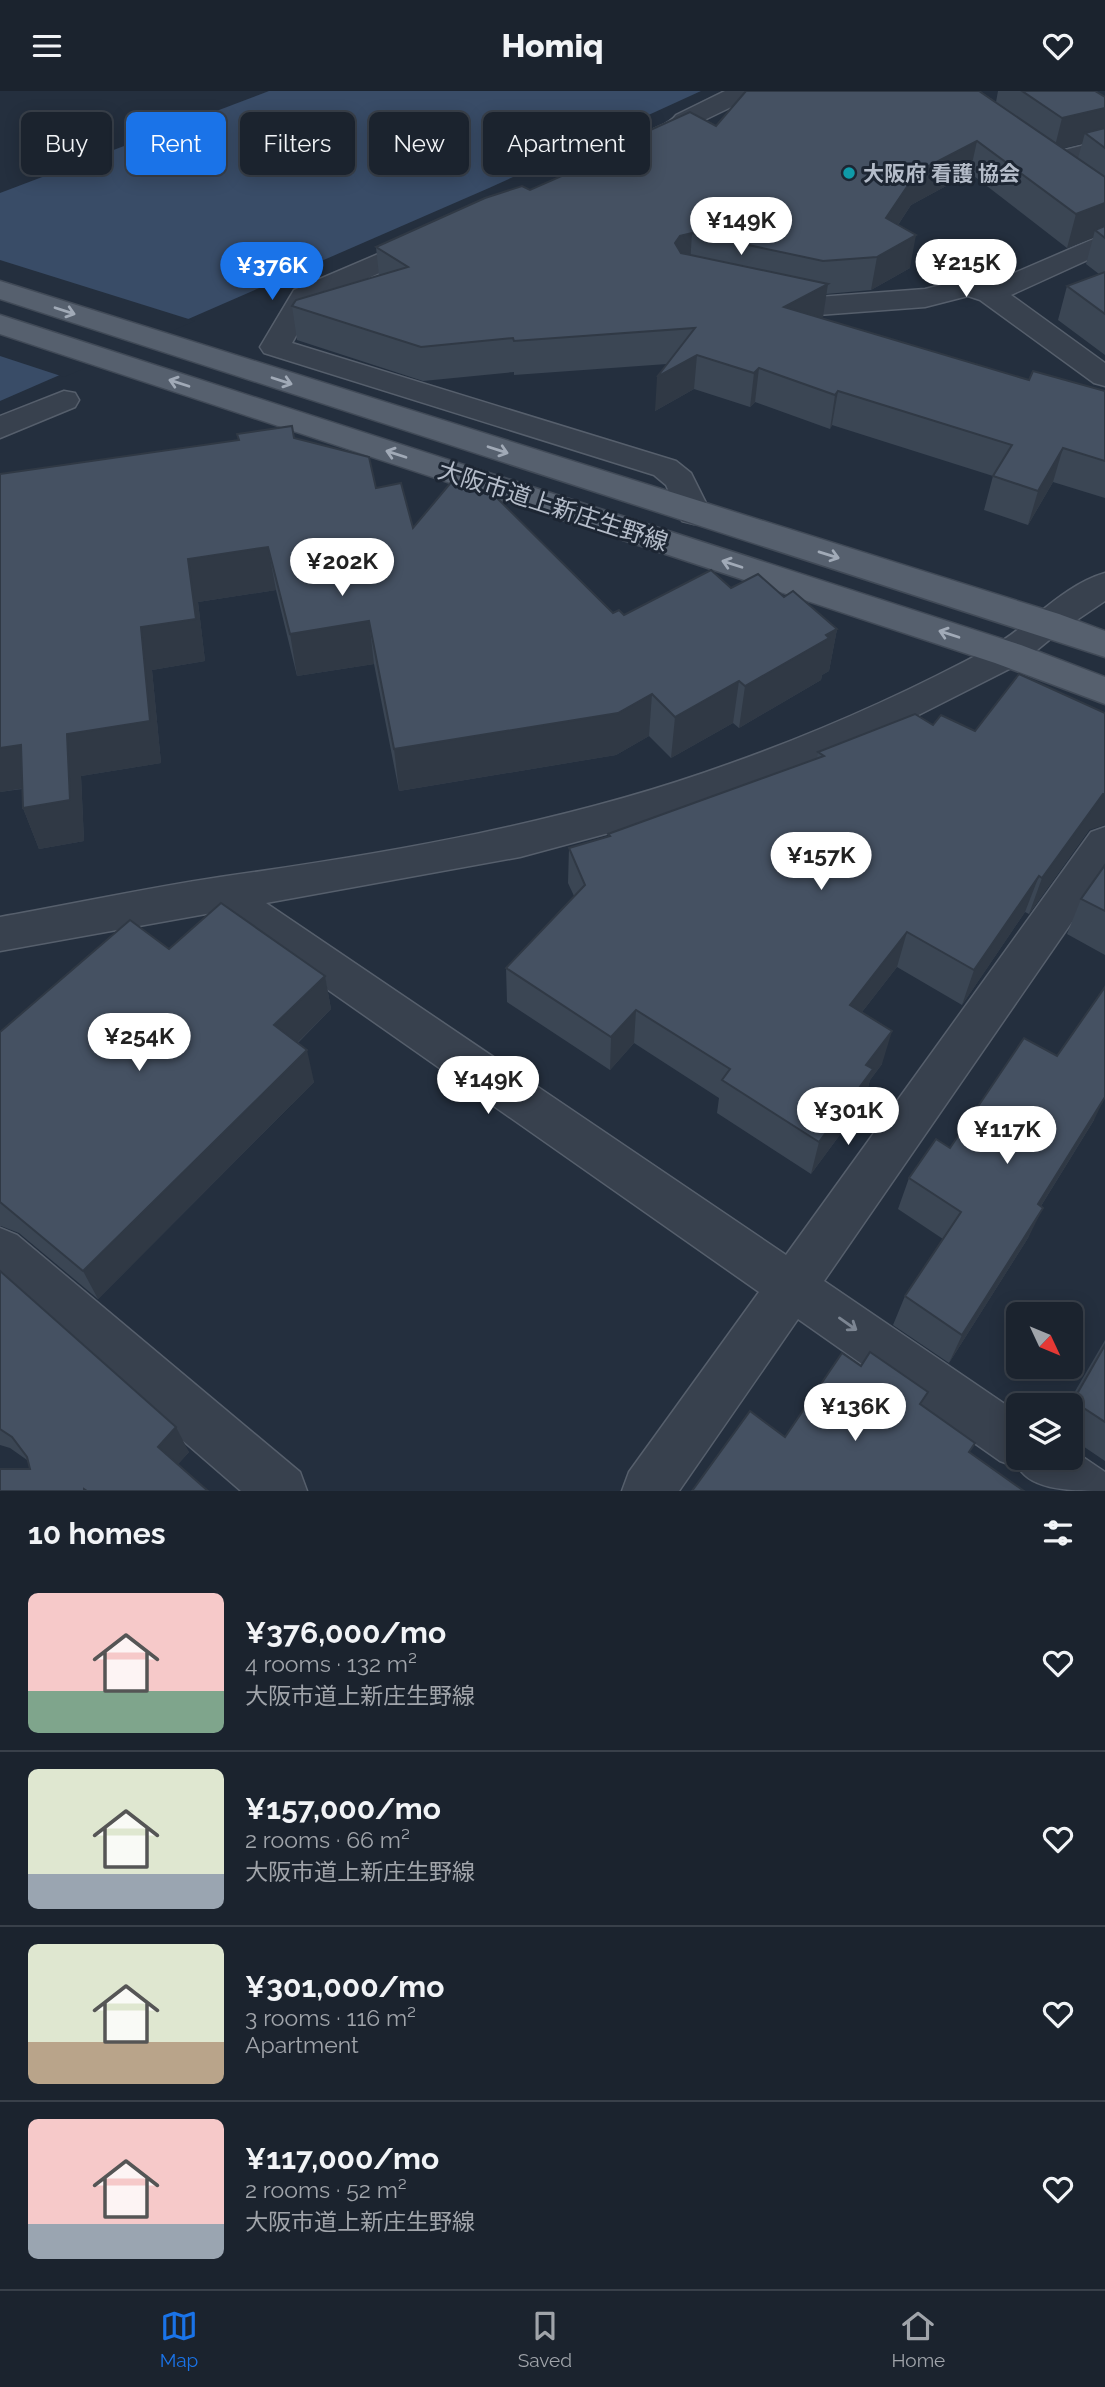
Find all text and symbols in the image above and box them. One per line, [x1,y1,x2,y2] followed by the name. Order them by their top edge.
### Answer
[28,27,66,65] icon: menu
[501,27,604,64] text: Homiq
[1039,27,1077,65] icon: heart
[21,112,112,175] chip: Buy
[126,112,226,175] chip: Rent
[240,112,355,175] chip: Filters
[369,112,469,175] chip: New
[483,112,650,175] chip: Apartment
[863,161,1020,186] place label: 大阪府 看護 協会
[841,165,857,181] marker: 大阪府 看護 協会
[692,197,790,257] pin: ¥149K
[706,206,776,233] text: ¥149K
[917,239,1015,299] pin: ¥215K
[223,243,321,302] pin: ¥376K
[932,248,1000,275] text: ¥215K
[236,251,308,278] text: ¥376K
[54,305,76,318] one-way arrow
[270,375,292,388] one-way arrow
[169,376,191,388] one-way arrow
[487,445,509,457] one-way arrow
[385,447,407,459] one-way arrow
[434,455,672,557] street label: 大阪市道上新庄生野線
[293,539,391,598] pin: ¥202K
[306,547,378,574] text: ¥202K
[818,550,840,563] one-way arrow
[722,557,744,569] one-way arrow
[938,627,960,640] one-way arrow
[772,833,870,892] pin: ¥157K
[787,841,855,868] text: ¥157K
[90,1013,188,1073] pin: ¥254K
[104,1022,174,1049] text: ¥254K
[439,1056,537,1116] pin: ¥149K
[453,1065,523,1092] text: ¥149K
[799,1087,897,1147] pin: ¥301K
[813,1096,883,1123] text: ¥301K
[958,1107,1056,1166] pin: ¥117K
[973,1115,1041,1142] text: ¥117K
[1006,1302,1083,1379] north arrow
[1006,1302,1083,1470] map controls
[837,1317,857,1331] one-way arrow
[806,1383,904,1443] pin: ¥136K
[820,1392,890,1419] text: ¥136K
[1006,1393,1083,1470] button: layers
[1039,1514,1077,1552] icon: filters
[28,1516,165,1551] text: 10 homes
[245,1615,446,1650] text: ¥376,000/mo
[84,1621,168,1705] icon: home
[1039,1644,1077,1682] icon: heart
[245,1650,417,1677] text: 4 rooms · 132 m²
[245,1682,475,1709] text: 大阪市道上新庄生野線
[245,1791,441,1826] text: ¥157,000/mo
[84,1797,168,1881] icon: home
[1039,1820,1077,1858] icon: heart
[245,1826,410,1853] text: 2 rooms · 66 m²
[245,1858,475,1885] text: 大阪市道上新庄生野線
[245,1969,444,2004] text: ¥301,000/mo
[84,1972,168,2056] icon: home
[1039,1995,1077,2033] icon: heart
[245,2004,416,2031] text: 3 rooms · 116 m²
[245,2031,359,2058] text: Apartment
[245,2141,439,2176] text: ¥117,000/mo
[84,2147,168,2231] icon: home
[1039,2170,1077,2208] icon: heart
[245,2176,407,2203] text: 2 rooms · 52 m²
[245,2208,475,2235] text: 大阪市道上新庄生野線
[160,2307,198,2371] tab: Map
[518,2307,572,2371] tab: Saved
[891,2307,945,2371] tab: Home

